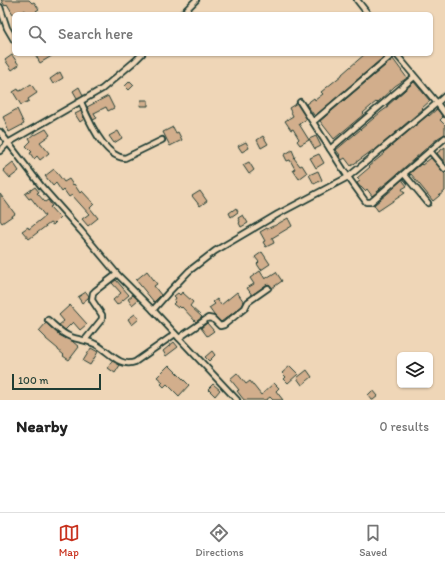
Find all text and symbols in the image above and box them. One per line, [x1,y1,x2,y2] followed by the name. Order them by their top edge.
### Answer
[12,12,433,56] search box
[26,23,48,45] icon: search
[58,25,133,43] text: Search here
[397,352,433,388] map controls
[397,352,433,388] button: layers
[12,372,101,391] scale bar
[18,374,48,387] text: 100 m
[16,416,68,436] text: Nearby
[379,419,429,434] text: 0 results
[58,522,80,559] tab: Map
[195,522,244,559] tab: Directions
[359,522,387,559] tab: Saved

